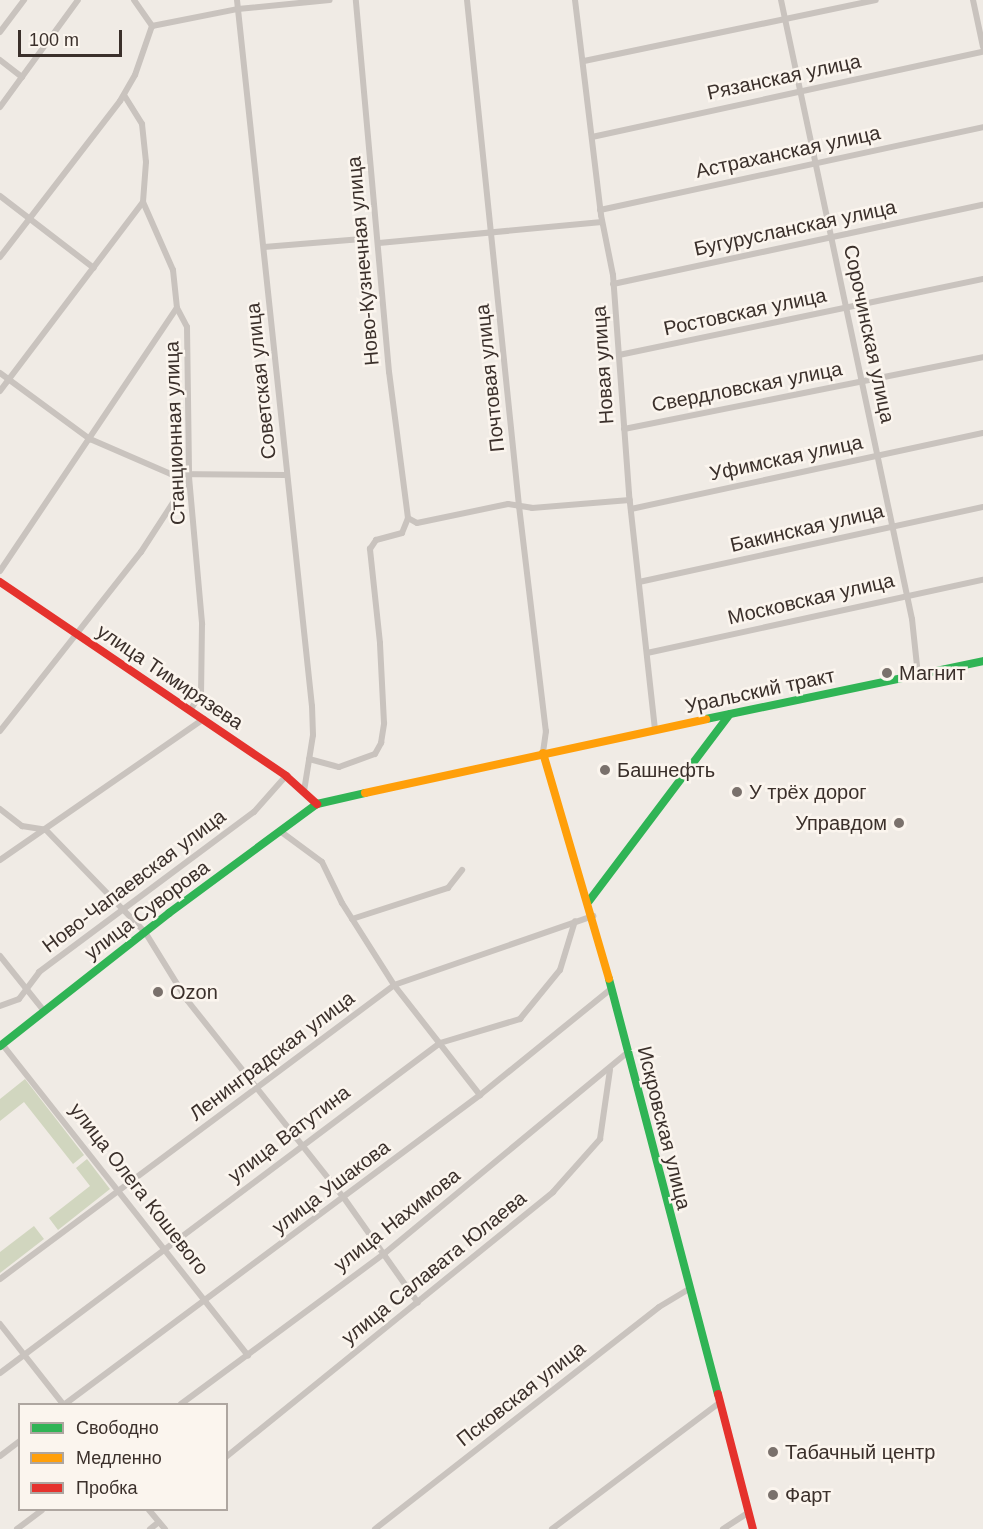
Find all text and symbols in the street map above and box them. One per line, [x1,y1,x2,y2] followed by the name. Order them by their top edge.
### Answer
[21,18,124,56] scale bar
[29,30,79,50] text: 100 m
[705,49,863,105] street label: Рязанская улица
[693,121,883,183] street label: Астраханская улица
[342,155,384,367] street label: Ново-Кузнечная улица
[692,195,898,261] street label: Бугурусланская улица
[838,243,900,425] street label: Сорочинская улица
[661,283,829,341] street label: Ростовская улица
[241,302,281,460] street label: Советская улица
[470,303,510,453] street label: Почтовая улица
[587,305,619,425] street label: Новая улица
[160,341,190,525] street label: Станционная улица
[650,357,844,417] street label: Свердловская улица
[707,430,865,486] street label: Уфимская улица
[728,499,886,557] street label: Бакинская улица
[725,568,897,630] street label: Московская улица
[92,619,248,735] street label: улица Тимирязева
[899,661,966,685] place label: Магнит
[683,663,837,719] street label: Уральский тракт
[880,666,894,680] marker: Магнит
[617,758,715,782] place label: Башнефть
[598,763,612,777] marker: Башнефть
[749,780,867,804] place label: У трёх дорог
[730,785,744,799] marker: У трёх дорог
[38,804,230,958] street label: Ново-Чапаевская улица
[795,811,887,835] place label: Управдом
[892,816,906,830] marker: Управдом
[80,855,214,965] street label: улица Суворова
[170,980,218,1004] place label: Ozon
[151,985,165,999] marker: Ozon
[185,986,359,1126] street label: Ленинградская улица
[632,1044,696,1212] street label: Искровская улица
[223,1080,355,1188] street label: улица Ватутина
[64,1098,214,1280] street label: улица Олега Кошевого
[267,1135,395,1239] street label: улица Ушакова
[329,1163,465,1277] street label: улица Нахимова
[337,1186,531,1350] street label: улица Салавата Юлаева
[452,1336,590,1452] street label: Псковская улица
[18,1403,228,1511] legend
[76,1418,159,1438] text: Свободно
[785,1440,935,1464] place label: Табачный центр
[766,1445,780,1459] marker: Табачный центр
[76,1448,162,1468] text: Медленно
[76,1478,138,1498] text: Пробка
[785,1483,831,1507] place label: Фарт
[766,1488,780,1502] marker: Фарт

